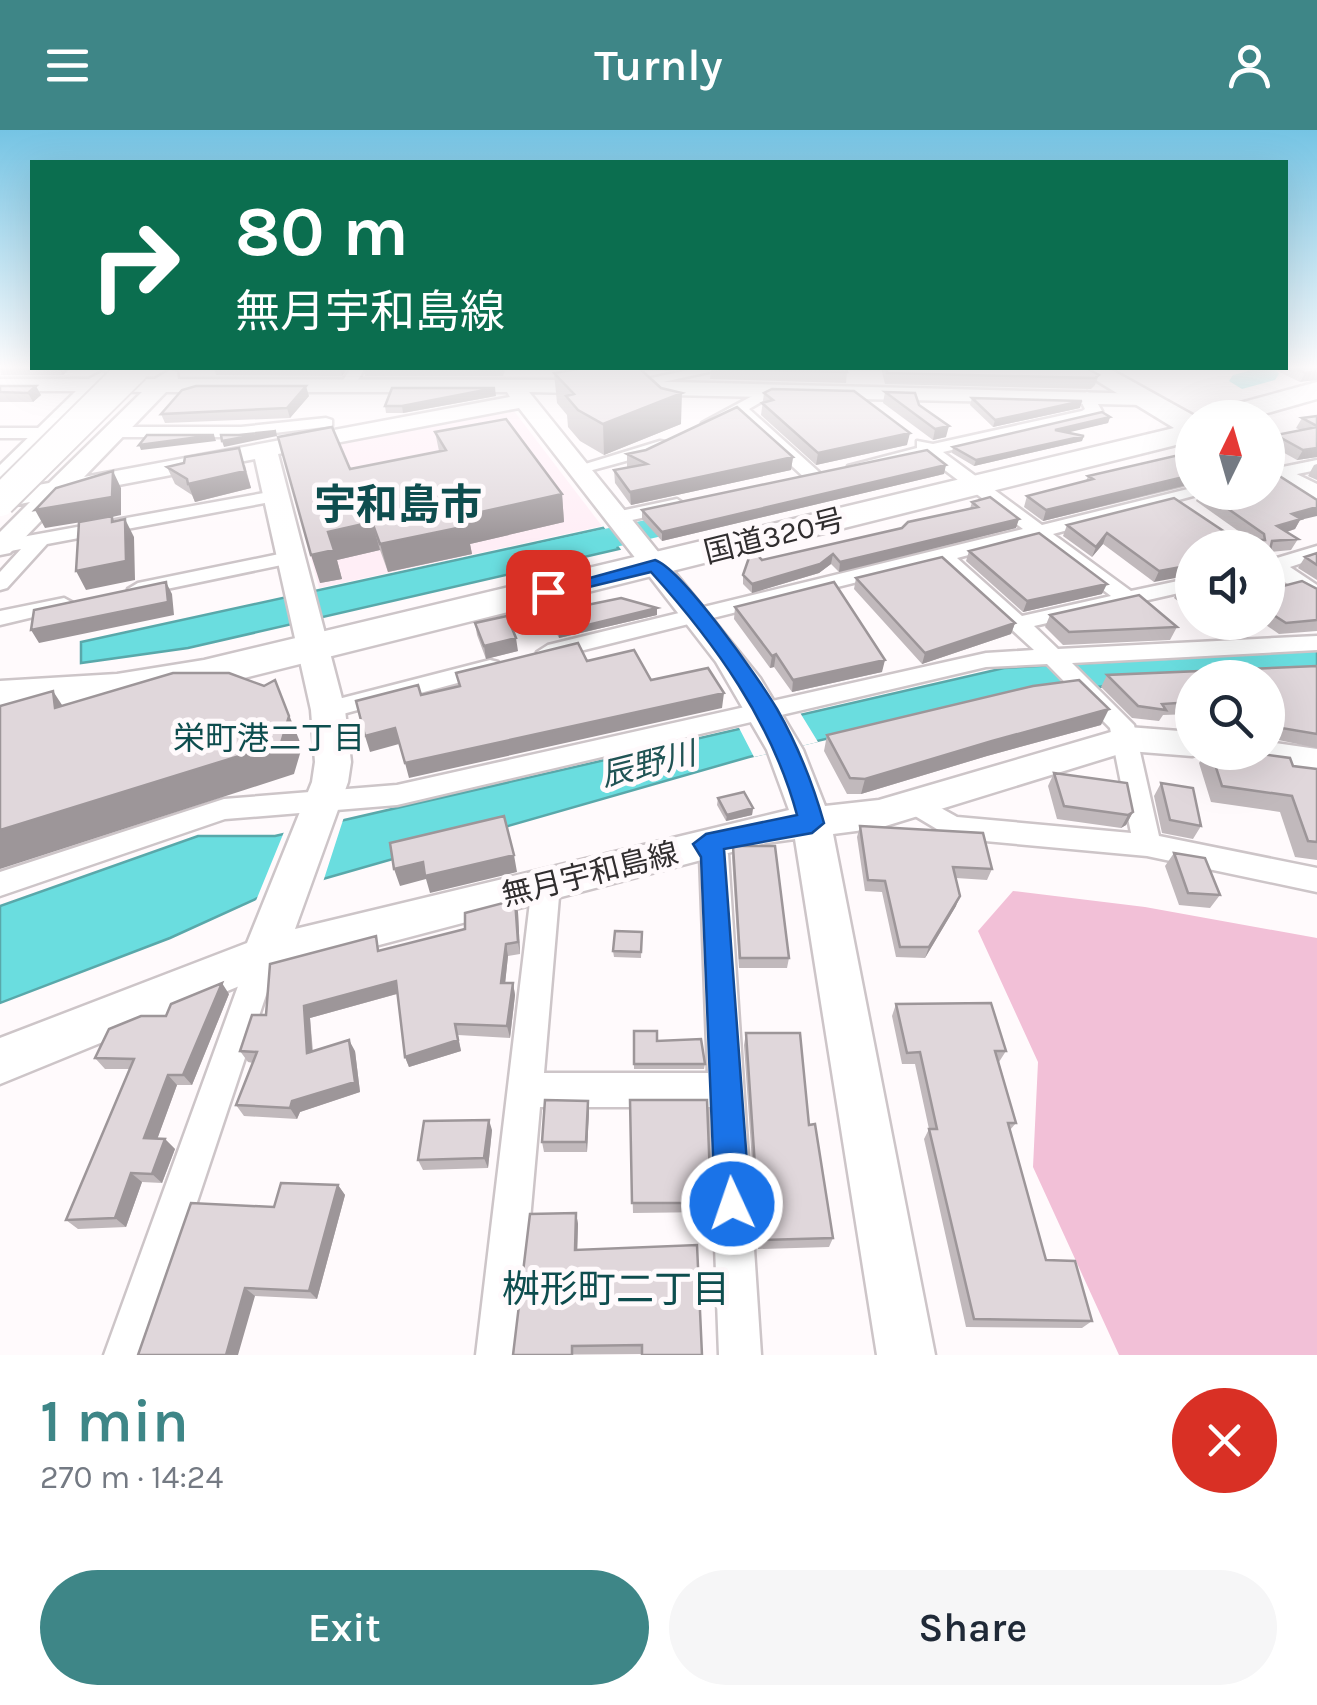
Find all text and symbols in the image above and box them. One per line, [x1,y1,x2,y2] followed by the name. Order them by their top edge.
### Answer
[40,38,95,93] icon: menu
[1222,38,1277,93] icon: person
[594,39,723,91] text: Turnly
[235,191,409,273] text: 80 m
[70,200,200,330] icon: right
[235,286,505,338] text: 無月宇和島線
[1175,400,1285,510] north arrow
[1175,400,1285,770] map controls
[314,480,482,530] district label: 宇和島市
[700,501,848,571] street label: 国道320号
[1175,530,1285,640] button: sound
[506,550,591,635] pin
[521,565,576,620] icon: arrive
[1175,660,1285,770] button: search
[173,720,365,757] district label: 栄町港二丁目
[597,734,702,794] water label: 辰野川
[498,835,682,913] street label: 無月宇和島線
[680,1152,784,1256] position arrow
[502,1267,730,1312] district label: 桝形町二丁目
[40,1386,189,1456] text: 1 min
[1172,1388,1277,1493] button: close
[40,1459,223,1496] text: 270 m · 14:24
[40,1570,649,1685] button: Exit
[669,1570,1277,1685] button: Share

